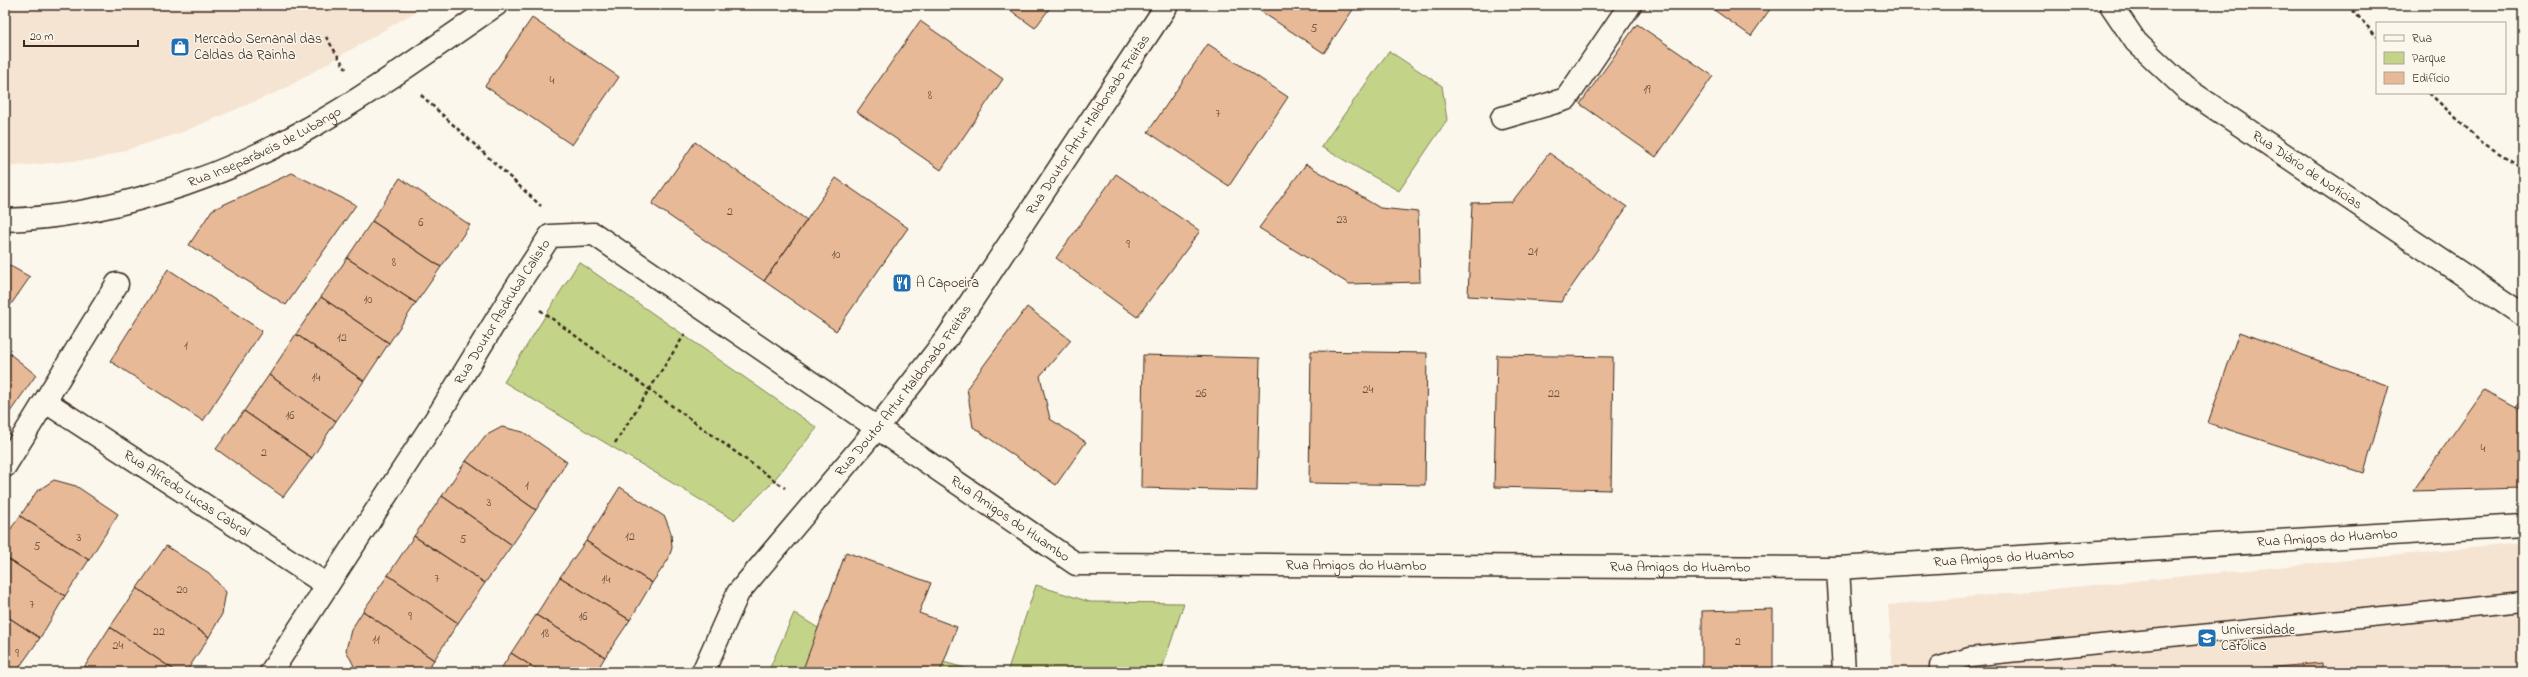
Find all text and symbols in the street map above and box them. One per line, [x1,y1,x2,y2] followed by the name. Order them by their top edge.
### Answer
[1311,20,1318,38] house number: 5
[24,22,138,48] scale bar
[2376,22,2506,94] legend
[30,28,53,46] text: 20 m
[194,29,322,66] place label: Mercado Semanal das Caldas da Rainha
[1021,30,1155,219] street label: Rua Doutor Artur Maldonado Freitas
[2412,30,2432,48] text: Rua
[169,36,191,58] shop icon: Mercado Semanal das Caldas da Rainha
[2412,50,2446,68] text: Parque
[2412,70,2450,88] text: Edifício
[550,72,555,90] house number: 4
[1643,81,1651,99] house number: 19
[928,87,933,105] house number: 8
[185,101,345,193] street label: Rua Inseparáveis de Lubango
[1216,105,1221,123] house number: 7
[2248,125,2367,215] street label: Rua Diário de Notícias
[727,203,733,221] house number: 2
[1337,211,1348,229] house number: 23
[418,214,424,232] house number: 6
[449,235,556,389] street label: Rua Doutor Asdrubal Calisto
[1126,236,1130,254] house number: 9
[1528,243,1538,261] house number: 21
[831,246,841,264] house number: 10
[392,254,397,272] house number: 8
[891,272,913,294] restaurant icon: A Capoeira
[916,273,979,294] place label: A Capoeira
[363,291,373,309] house number: 10
[830,300,977,481] street label: Rua Doutor Artur Maldonado Freitas
[337,329,347,347] house number: 12
[184,337,188,355] house number: 1
[312,369,320,387] house number: 14
[1363,381,1374,399] house number: 24
[1195,385,1207,403] house number: 26
[1548,385,1560,403] house number: 22
[285,407,295,425] house number: 16
[2481,440,2486,458] house number: 4
[261,444,267,462] house number: 2
[119,445,254,543] street label: Rua Alfredo Lucas Cabral
[946,470,1074,567] street label: Rua Amigos do Huambo
[525,477,529,495] house number: 1
[487,494,492,512] house number: 3
[2256,523,2398,553] street label: Rua Amigos do Huambo
[625,528,635,546] house number: 12
[77,529,82,547] house number: 3
[460,531,467,549] house number: 5
[34,538,41,556] house number: 5
[1933,543,2075,573] street label: Rua Amigos do Huambo
[1286,555,1427,577] street label: Rua Amigos do Huambo
[1610,556,1751,579] street label: Rua Amigos do Huambo
[435,570,440,588] house number: 7
[602,571,610,589] house number: 14
[176,581,188,599] house number: 20
[30,596,35,614] house number: 7
[408,608,412,626] house number: 9
[578,608,588,626] house number: 16
[2221,620,2296,657] place label: Universidade Católica
[153,623,165,641] house number: 22
[541,625,550,643] house number: 18
[2196,627,2218,649] school or university icon: Universidade Católica
[372,631,380,649] house number: 11
[1735,633,1741,651] house number: 2
[113,637,124,655] house number: 24
[15,645,19,663] house number: 9

